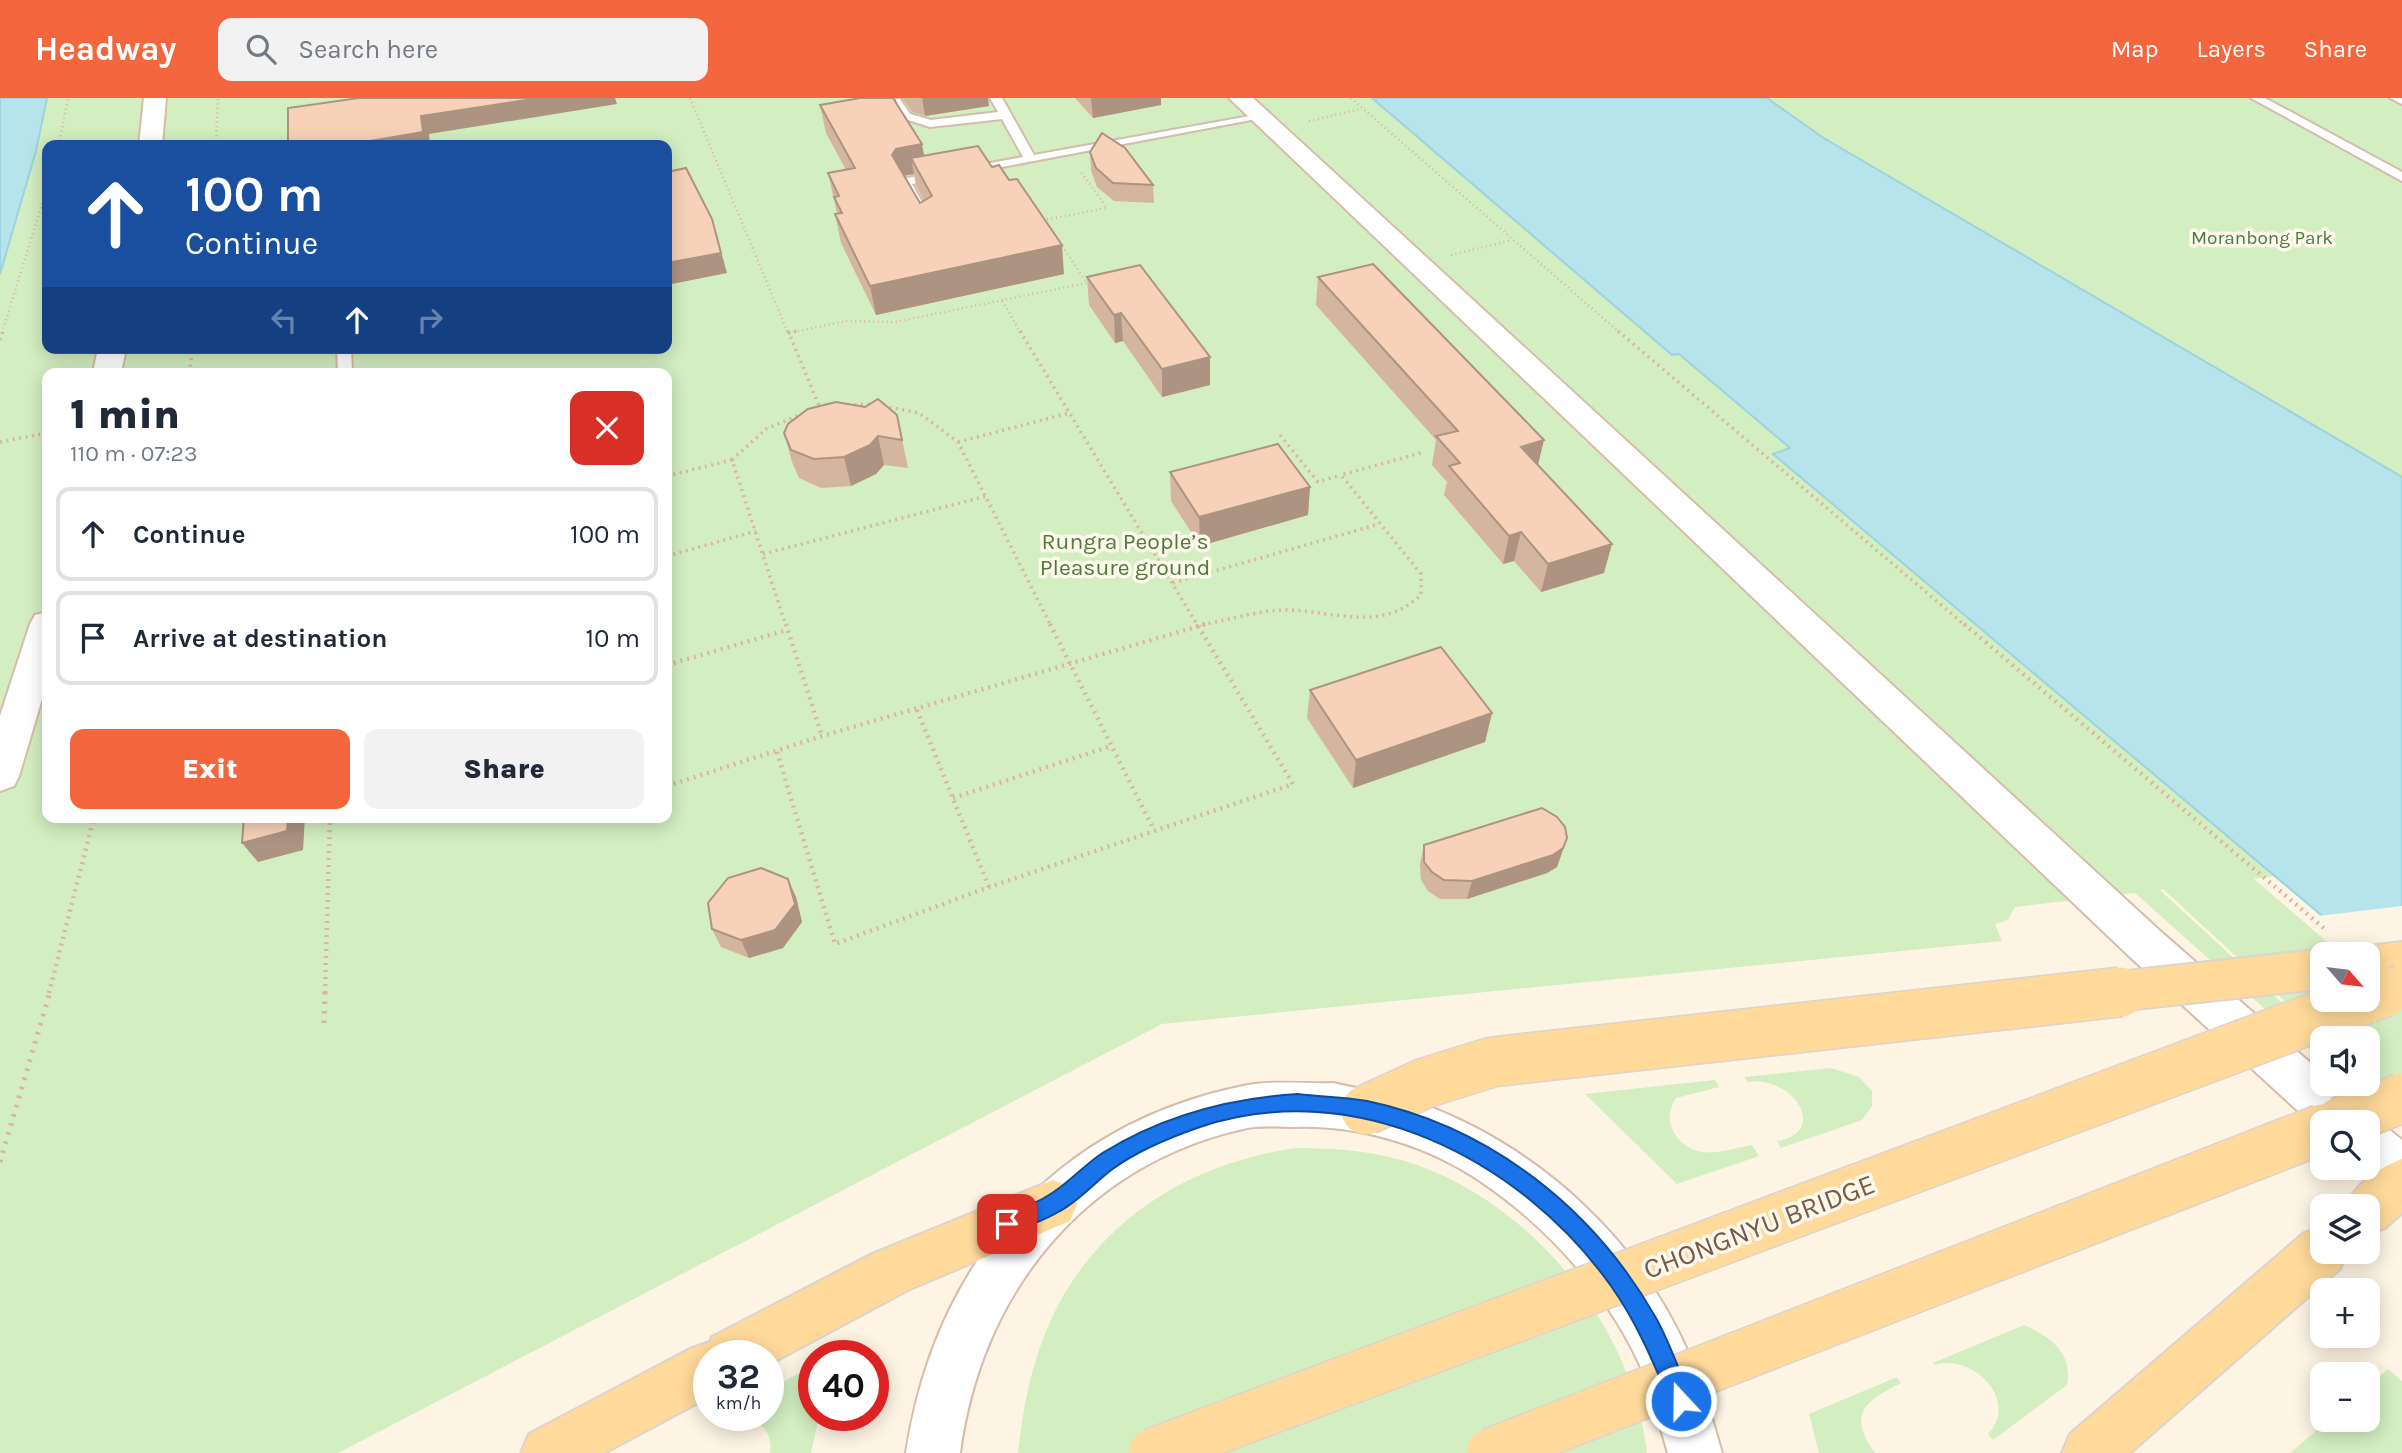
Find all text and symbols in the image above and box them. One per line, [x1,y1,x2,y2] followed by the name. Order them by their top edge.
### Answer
[218,18,708,81] search box
[35,30,176,68] text: Headway
[242,30,280,68] icon: search
[298,34,438,65] text: Search here
[2111,35,2159,63] text: Map
[2197,35,2266,63] text: Layers
[2304,35,2367,63] text: Share
[185,166,323,223] text: 100 m
[70,168,161,259] icon: ahead
[185,225,318,262] text: Continue
[2191,227,2333,249] park label: Moranbong Park
[265,301,303,339] icon: left
[338,301,376,339] icon: ahead
[411,301,449,339] icon: right
[70,389,180,439] text: 1 min
[570,391,644,465] button: close
[70,440,198,467] text: 110 m · 07:23
[74,515,112,553] icon: ahead
[133,519,245,550] text: Continue
[570,519,640,550] text: 100 m
[1040,528,1210,581] park label: Rungra People’s Pleasure ground
[74,619,112,657] icon: arrive
[133,623,387,654] text: Arrive at destination
[585,623,640,654] text: 10 m
[70,729,350,809] button: Exit
[364,729,644,809] button: Share
[2310,942,2380,1012] north arrow
[2310,942,2380,1432] map controls
[2310,1026,2380,1096] button: sound
[2310,1110,2380,1180] button: search
[1639,1167,1880,1286] street label: CHONGNYU BRIDGE
[977,1194,1037,1254] pin
[2310,1194,2380,1264] button: layers
[988,1205,1026,1243] icon: arrive
[2310,1278,2380,1348] button: +
[798,1340,889,1431] speed limit sign: 40
[717,1356,760,1397] text: 32
[2310,1362,2380,1432] button: −
[1644,1364,1718,1438] position arrow
[716,1392,761,1414] text: km/h

